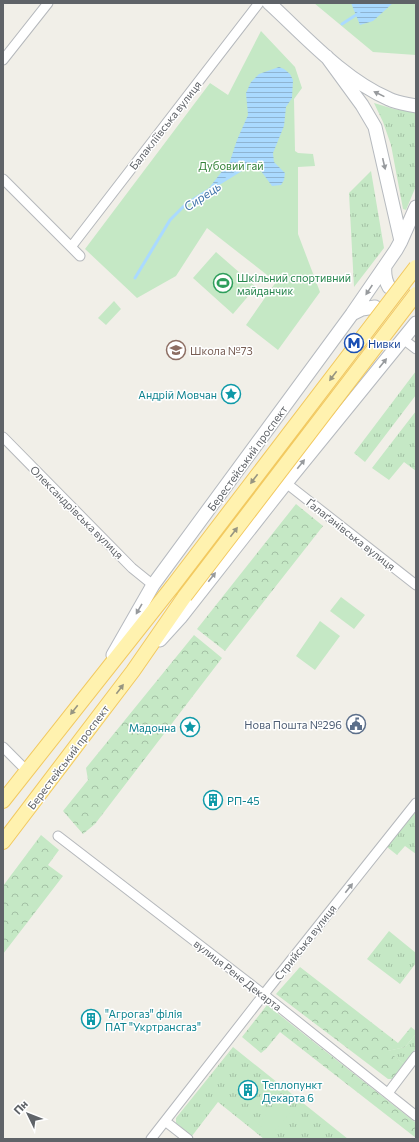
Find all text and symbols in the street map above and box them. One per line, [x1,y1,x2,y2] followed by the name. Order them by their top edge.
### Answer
[126,78,204,172] street label: Балакліївська вулиця
[373,91,385,98] one-way arrow
[382,158,388,171] one-way arrow
[199,159,263,172] park label: Дубовий гай
[181,179,223,213] water label: Сирець
[237,271,351,297] place label: Шкільний спортивний майданчик
[212,272,234,294] sports icon: Шкільний спортивний майданчик
[365,285,373,295] one-way arrow
[343,332,365,354] metro station icon: Нивки
[368,337,401,350] place label: Нивки
[165,339,187,361] school or university icon: Школа №73
[190,344,253,357] place label: Школа №73
[378,358,387,369] one-way arrow
[329,370,337,381] one-way arrow
[220,383,242,405] place icon: Андрій Мовчан
[138,388,217,401] place label: Андрій Мовчан
[204,403,290,513] street label: Берестейський проспект
[297,459,306,470] one-way arrow
[28,463,126,561] street label: Олександрівська вулиця
[250,474,258,484] one-way arrow
[304,495,398,573] street label: Ґалаґанівська вулиця
[230,526,239,537] one-way arrow
[208,572,216,583] one-way arrow
[136,603,143,615] one-way arrow
[115,683,124,694] one-way arrow
[25,702,111,812] street label: Берестейський проспект
[70,704,79,715] one-way arrow
[345,713,367,735] public building icon: Нова Пошта №296
[179,716,201,738] place icon: Мадонна
[244,718,342,731] place label: Нова Пошта №296
[129,721,176,734] place label: Мадонна
[202,789,224,811] building icon: РП-45
[227,794,260,807] place label: РП-45
[344,882,353,893] one-way arrow
[271,902,339,982] street label: Стрийська вулиця
[191,937,285,1013] street label: вулиця Рене Декарта
[105,1007,201,1033] place label: "Агрогаз" філія ПАТ "Укртрансгаз"
[80,1008,102,1030] building icon: "Агрогаз" філія ПАТ "Укртрансгаз"
[262,1078,322,1104] place label: Теплопункт Декарта 6
[237,1079,259,1101] building icon: Теплопункт Декарта 6
[8,1094,48,1134] north arrow
[11,1097,30,1117] text: Пн

